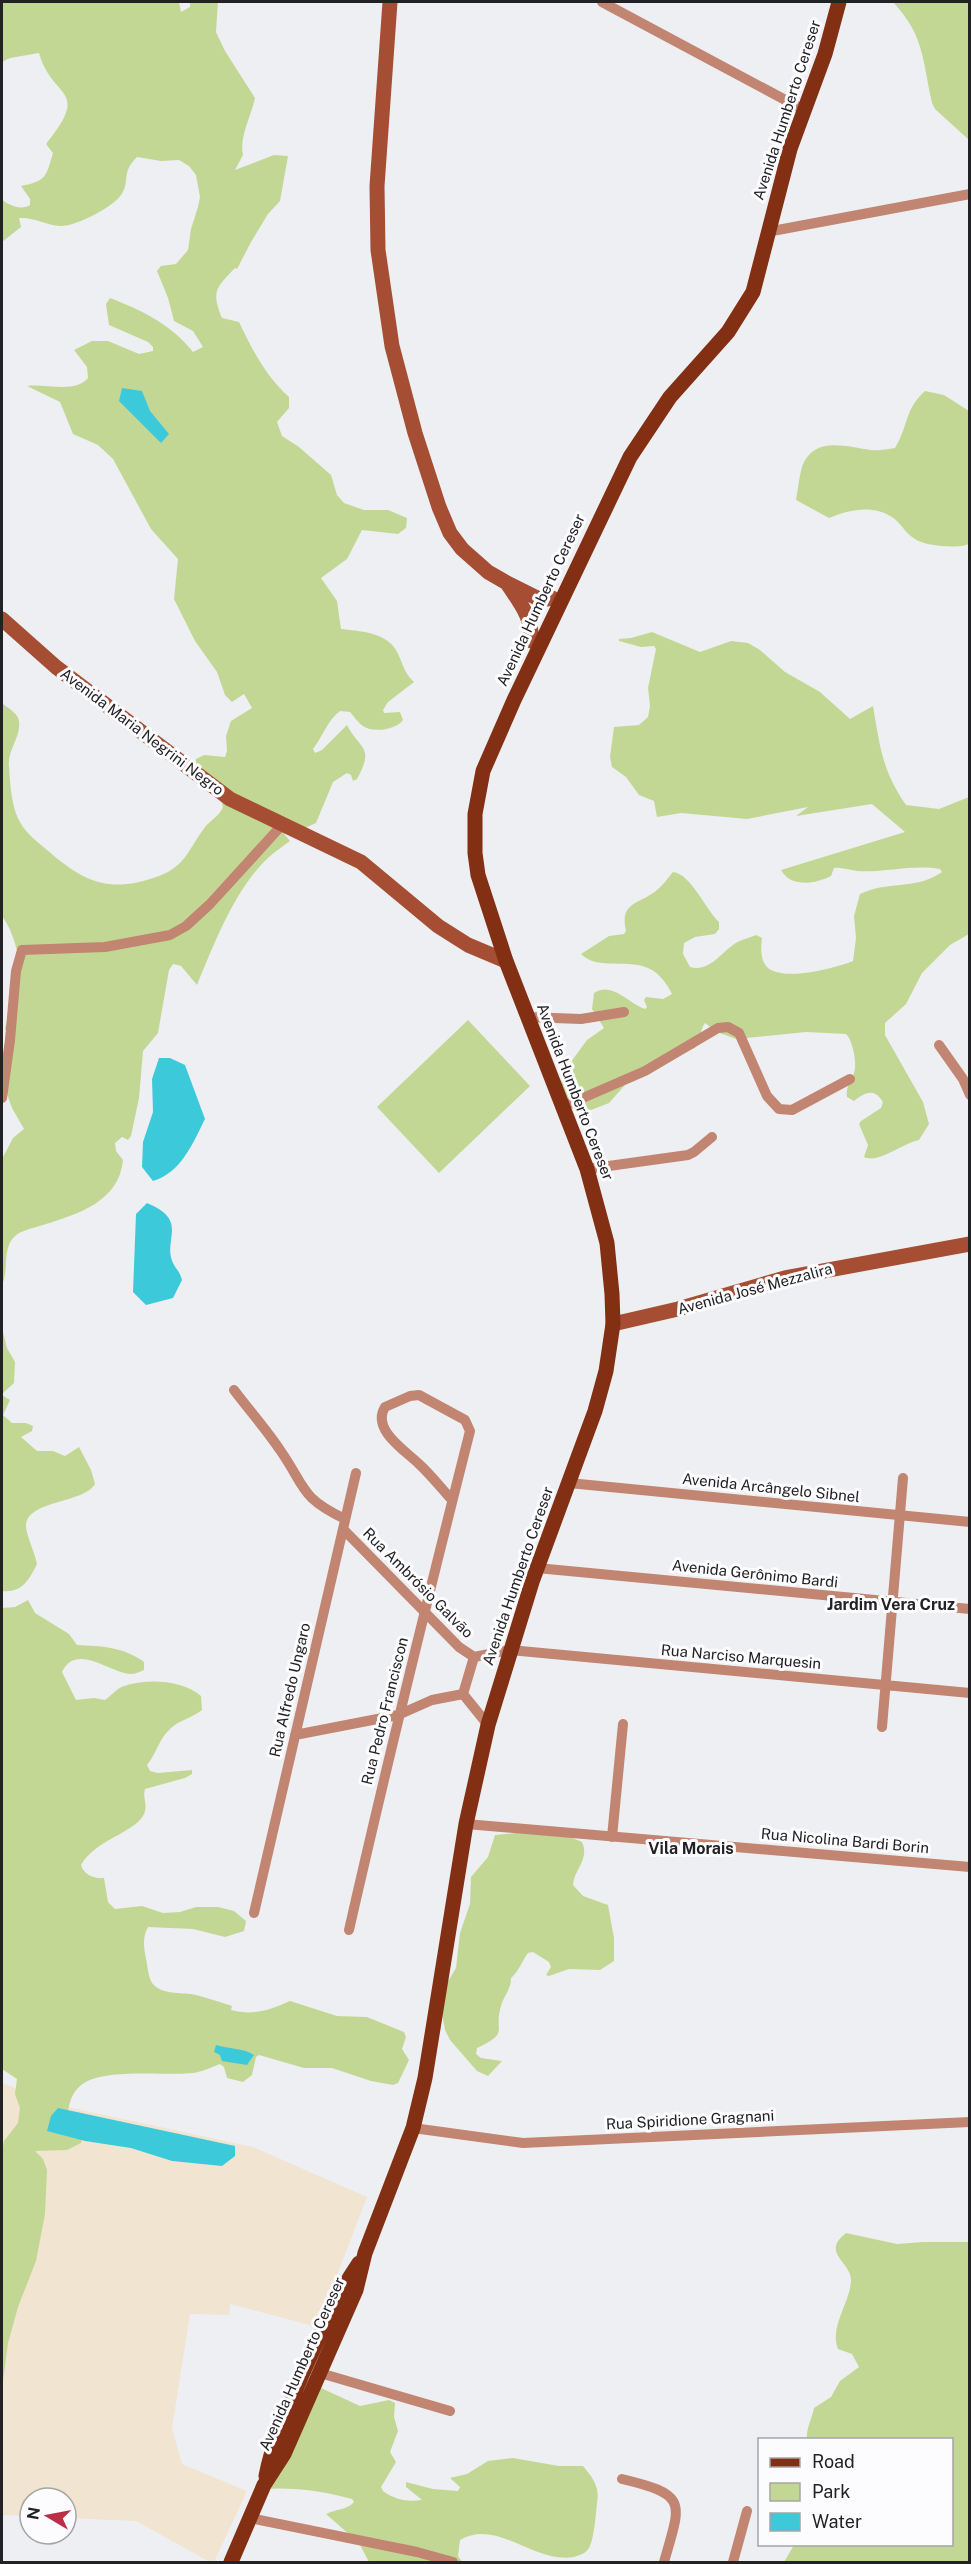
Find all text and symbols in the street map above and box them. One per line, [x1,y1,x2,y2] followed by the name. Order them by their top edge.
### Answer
[749,18,824,202] street label: Avenida Humberto Cereser
[493,511,588,689] street label: Avenida Humberto Cereser
[57,665,227,799] street label: Avenida Maria Negrini Negro
[534,1001,617,1183] street label: Avenida Humberto Cereser
[676,1260,834,1317] street label: Avenida José Mezzalira
[681,1470,861,1505] street label: Avenida Arcângelo Sibnel
[479,1484,556,1667] street label: Avenida Humberto Cereser
[360,1524,477,1641] street label: Rua Ambrósio Galvão
[671,1556,839,1591] street label: Avenida Gerônimo Bardi
[827,1595,955,1614] district label: Jardim Vera Cruz
[266,1621,313,1759] street label: Rua Alfredo Ungaro
[358,1635,411,1786] street label: Rua Pedro Franciscon
[660,1641,822,1672] street label: Rua Narciso Marquesin
[760,1825,930,1856] street label: Rua Nicolina Bardi Borin
[648,1839,734,1858] district label: Vila Morais
[605,2107,775,2132] street label: Rua Spiridione Gragnani
[256,2274,348,2453] street label: Avenida Humberto Cereser
[758,2438,953,2546] legend
[812,2451,855,2472] text: Road
[812,2481,850,2502] text: Park
[18,2486,78,2546] north arrow
[23,2506,44,2521] text: N
[812,2511,862,2532] text: Water

